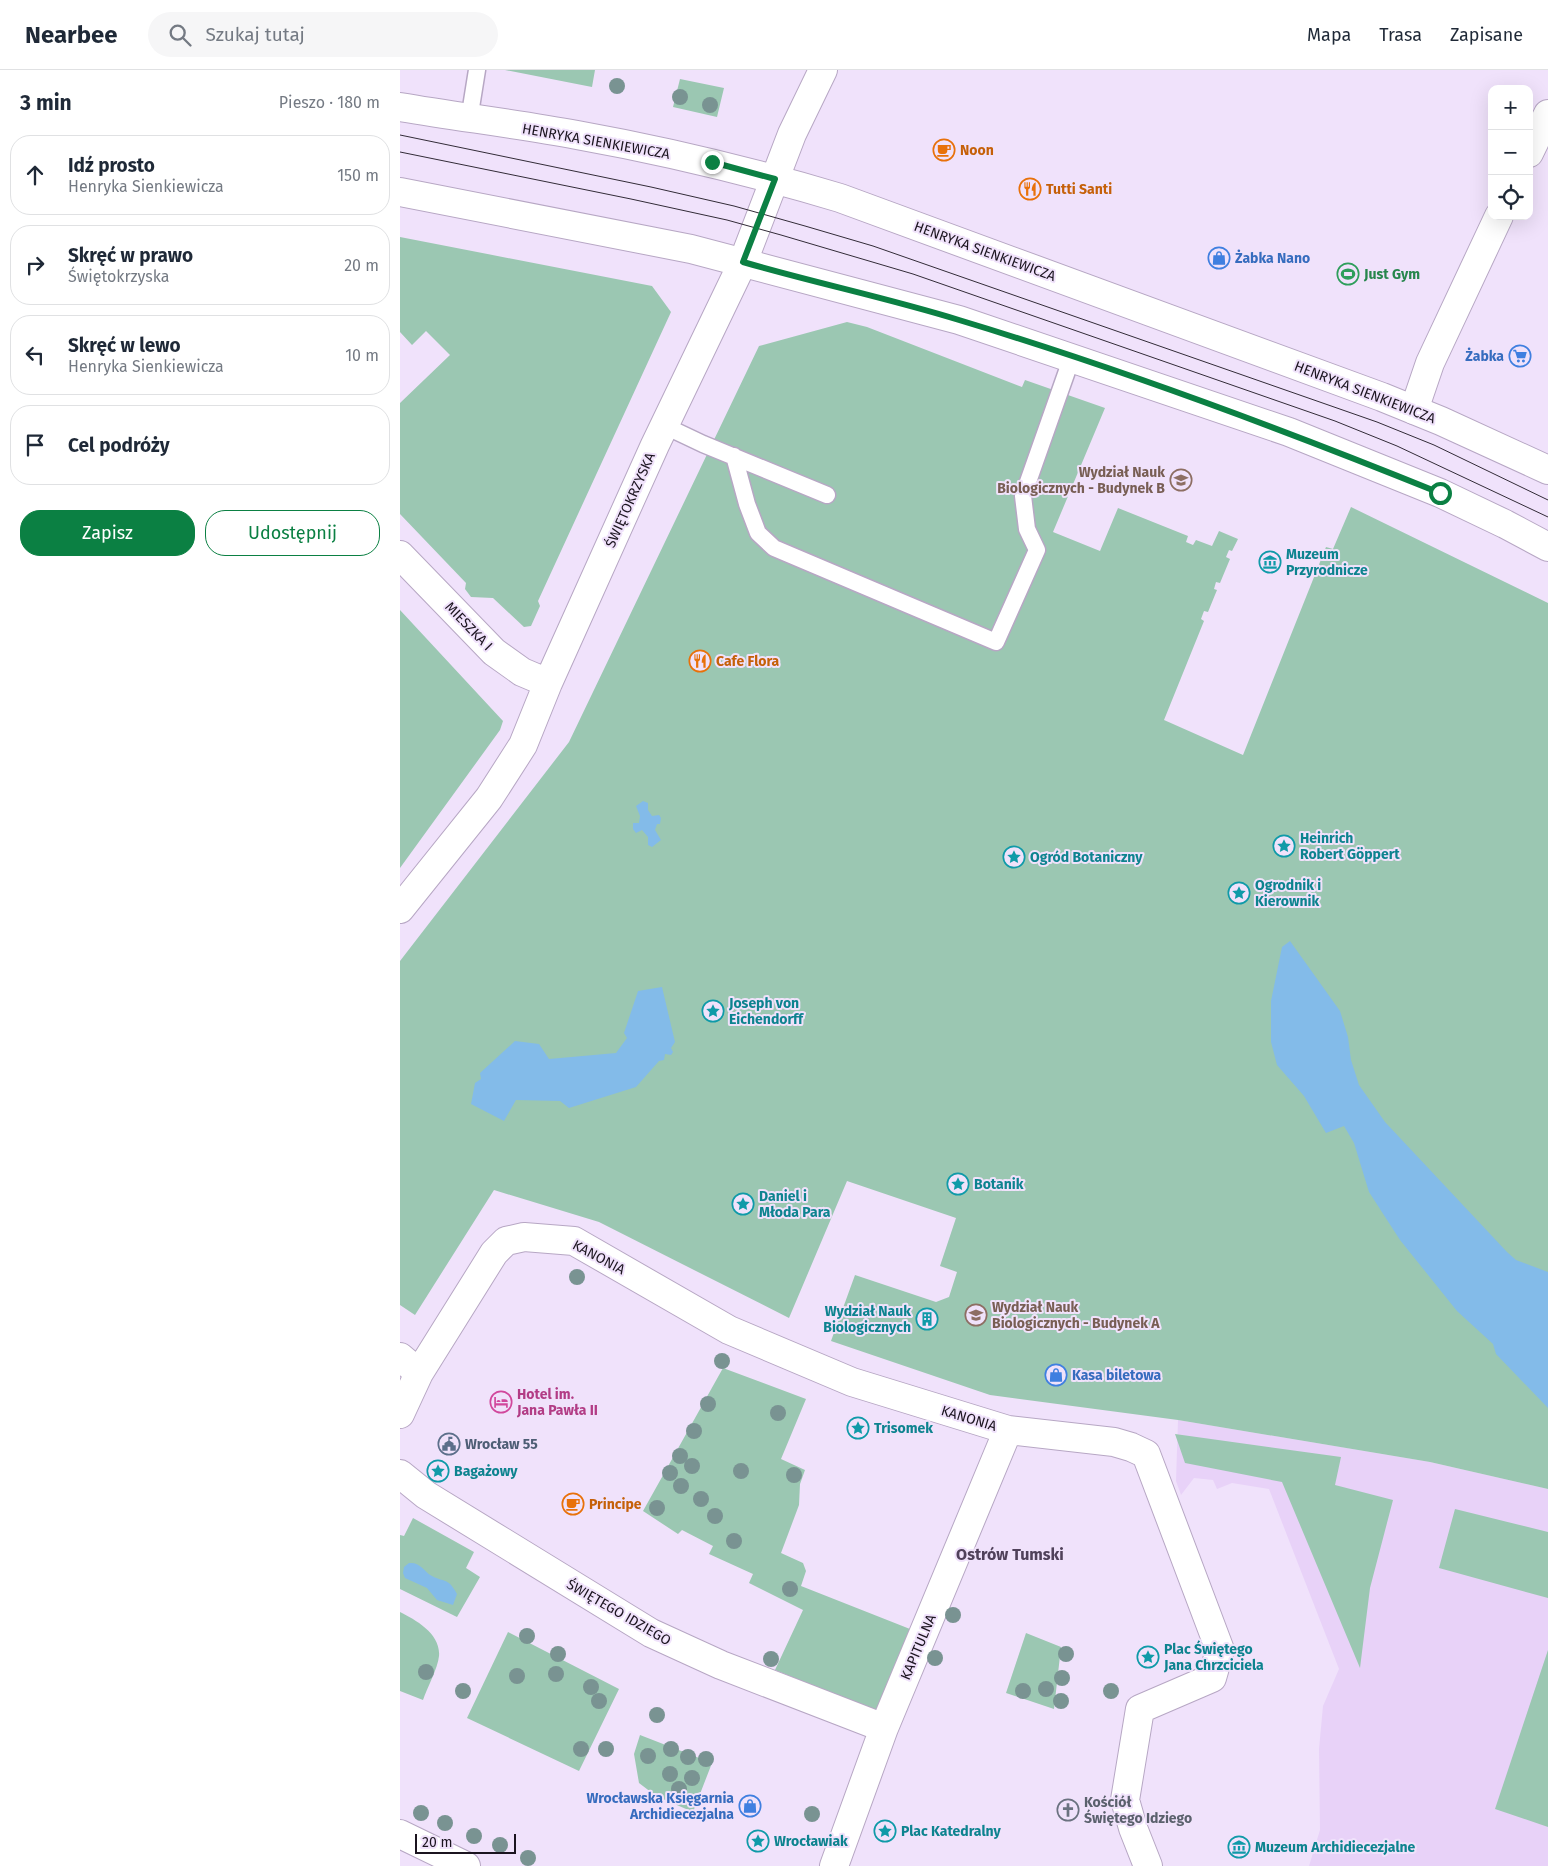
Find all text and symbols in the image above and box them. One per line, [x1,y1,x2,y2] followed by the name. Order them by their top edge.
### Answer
[148,12,498,57] search box
[25,21,118,49] text: Nearbee
[166,21,194,49] icon: search
[206,23,305,46] text: Szukaj tutaj
[1307,24,1351,46] text: Mapa
[1379,24,1422,46] text: Trasa
[1450,24,1523,46] text: Zapisane
[1488,85,1533,220] map controls
[1488,85,1533,130] button: +
[20,90,72,116] text: 3 min
[279,93,380,112] text: Pieszo · 180 m
[521,120,671,163] street label: HENRYKA SIENKIEWICZA
[1488,130,1533,175] button: −
[932,138,956,162] cafe icon: Noon
[960,142,994,159] place label: Noon
[701,151,724,174] route end
[68,154,155,177] text: Idź prosto
[21,161,49,189] icon: ahead
[337,166,379,185] text: 150 m
[1488,175,1533,220] button: locate
[68,177,224,196] text: Henryka Sienkiewicza
[1018,177,1042,201] restaurant icon: Tutti Santi
[1046,181,1112,198] place label: Tutti Santi
[912,218,1058,285] street label: HENRYKA SIENKIEWICZA
[68,244,193,267] text: Skręć w prawo
[1207,246,1231,270] shop icon: Żabka Nano
[1235,249,1310,267] place label: Żabka Nano
[21,251,49,279] icon: right
[344,256,379,275] text: 20 m
[1336,262,1360,286] sports icon: Just Gym
[1363,266,1420,283] place label: Just Gym
[68,267,169,286] text: Świętokrzyska
[68,334,181,357] text: Skręć w lewo
[21,341,49,369] icon: left
[1508,344,1532,368] supermarket icon: Żabka
[345,346,379,365] text: 10 m
[1465,347,1504,365] place label: Żabka
[68,357,224,376] text: Henryka Sienkiewicza
[1292,358,1438,427] street label: HENRYKA SIENKIEWICZA
[21,431,49,459] icon: arrive
[68,434,170,457] text: Cel podróży
[601,450,659,550] street label: ŚWIĘTOKRZYSKA
[997,464,1165,497] place label: Wydział Nauk Biologicznych - Budynek B
[1169,468,1193,492] school or university icon: Wydział Nauk Biologicznych - Budynek B
[1429,482,1452,505] route start
[20,510,195,556] button: Zapisz
[205,510,380,556] button: Udostępnij
[1286,546,1368,579] place label: Muzeum Przyrodnicze
[1258,550,1282,574] museum icon: Muzeum Przyrodnicze
[441,598,496,654] street label: MIESZKA I
[688,649,712,673] restaurant icon: Cafe Flora
[716,653,780,670] place label: Cafe Flora
[1300,830,1400,863] place label: Heinrich Robert Göppert
[1272,834,1296,858] place icon: Heinrich Robert Göppert
[1002,845,1026,869] place icon: Ogród Botaniczny
[1030,849,1143,866] place label: Ogród Botaniczny
[1255,877,1321,910] place label: Ogrodnik i Kierownik
[1227,881,1251,905] place icon: Ogrodnik i Kierownik
[728,995,805,1028] place label: Joseph von Eichendorff
[701,999,725,1023] place icon: Joseph von Eichendorff
[946,1172,970,1196] place icon: Botanik
[974,1176,1024,1193] place label: Botanik
[759,1188,831,1221] place label: Daniel i Młoda Para
[731,1192,755,1216] place icon: Daniel i Młoda Para
[570,1237,628,1278] street label: KANONIA
[992,1299,1160,1332] place label: Wydział Nauk Biologicznych - Budynek A
[823,1303,911,1336] place label: Wydział Nauk Biologicznych
[964,1303,988,1327] school or university icon: Wydział Nauk Biologicznych - Budynek A
[915,1307,939,1331] building icon: Wydział Nauk Biologicznych
[1044,1363,1068,1387] shop icon: Kasa biletowa
[1072,1367,1162,1384] place label: Kasa biletowa
[516,1386,598,1419] place label: Hotel im. Jana Pawła II
[489,1390,513,1414] hotel icon: Hotel im. Jana Pawła II
[939,1402,999,1435] street label: KANONIA
[846,1416,870,1440] place icon: Trisomek
[874,1420,933,1437] place label: Trisomek
[437,1432,461,1456] public building icon: Wrocław 55
[465,1436,538,1453] place label: Wrocław 55
[426,1459,450,1483] place icon: Bagażowy
[454,1463,518,1480] place label: Bagażowy
[561,1492,585,1516] cafe icon: Principe
[589,1496,642,1513] place label: Principe
[956,1545,1064,1564] district label: Ostrów Tumski
[564,1575,674,1649] street label: ŚWIĘTEGO IDZIEGO
[897,1612,940,1683] street label: KAPITULNA
[1163,1640,1264,1674] place label: Plac Świętego Jana Chrzciciela
[1136,1645,1160,1669] place icon: Plac Świętego Jana Chrzciciela
[587,1790,734,1823] place label: Wrocławska Księgarnia Archidiecezjalna
[738,1794,762,1818] shop icon: Wrocławska Księgarnia Archidiecezjalna
[1084,1794,1192,1827] place label: Kościół Świętego Idziego
[1056,1798,1080,1822] church icon: Kościół Świętego Idziego
[873,1819,897,1843] place icon: Plac Katedralny
[901,1823,1002,1840] place label: Plac Katedralny
[746,1829,770,1853] place icon: Wrocławiak
[415,1831,516,1854] scale bar
[774,1833,848,1850] place label: Wrocławiak
[422,1834,452,1851] text: 20 m
[1227,1835,1251,1859] museum icon: Muzeum Archidiecezjalne
[1255,1839,1416,1856] place label: Muzeum Archidiecezjalne

